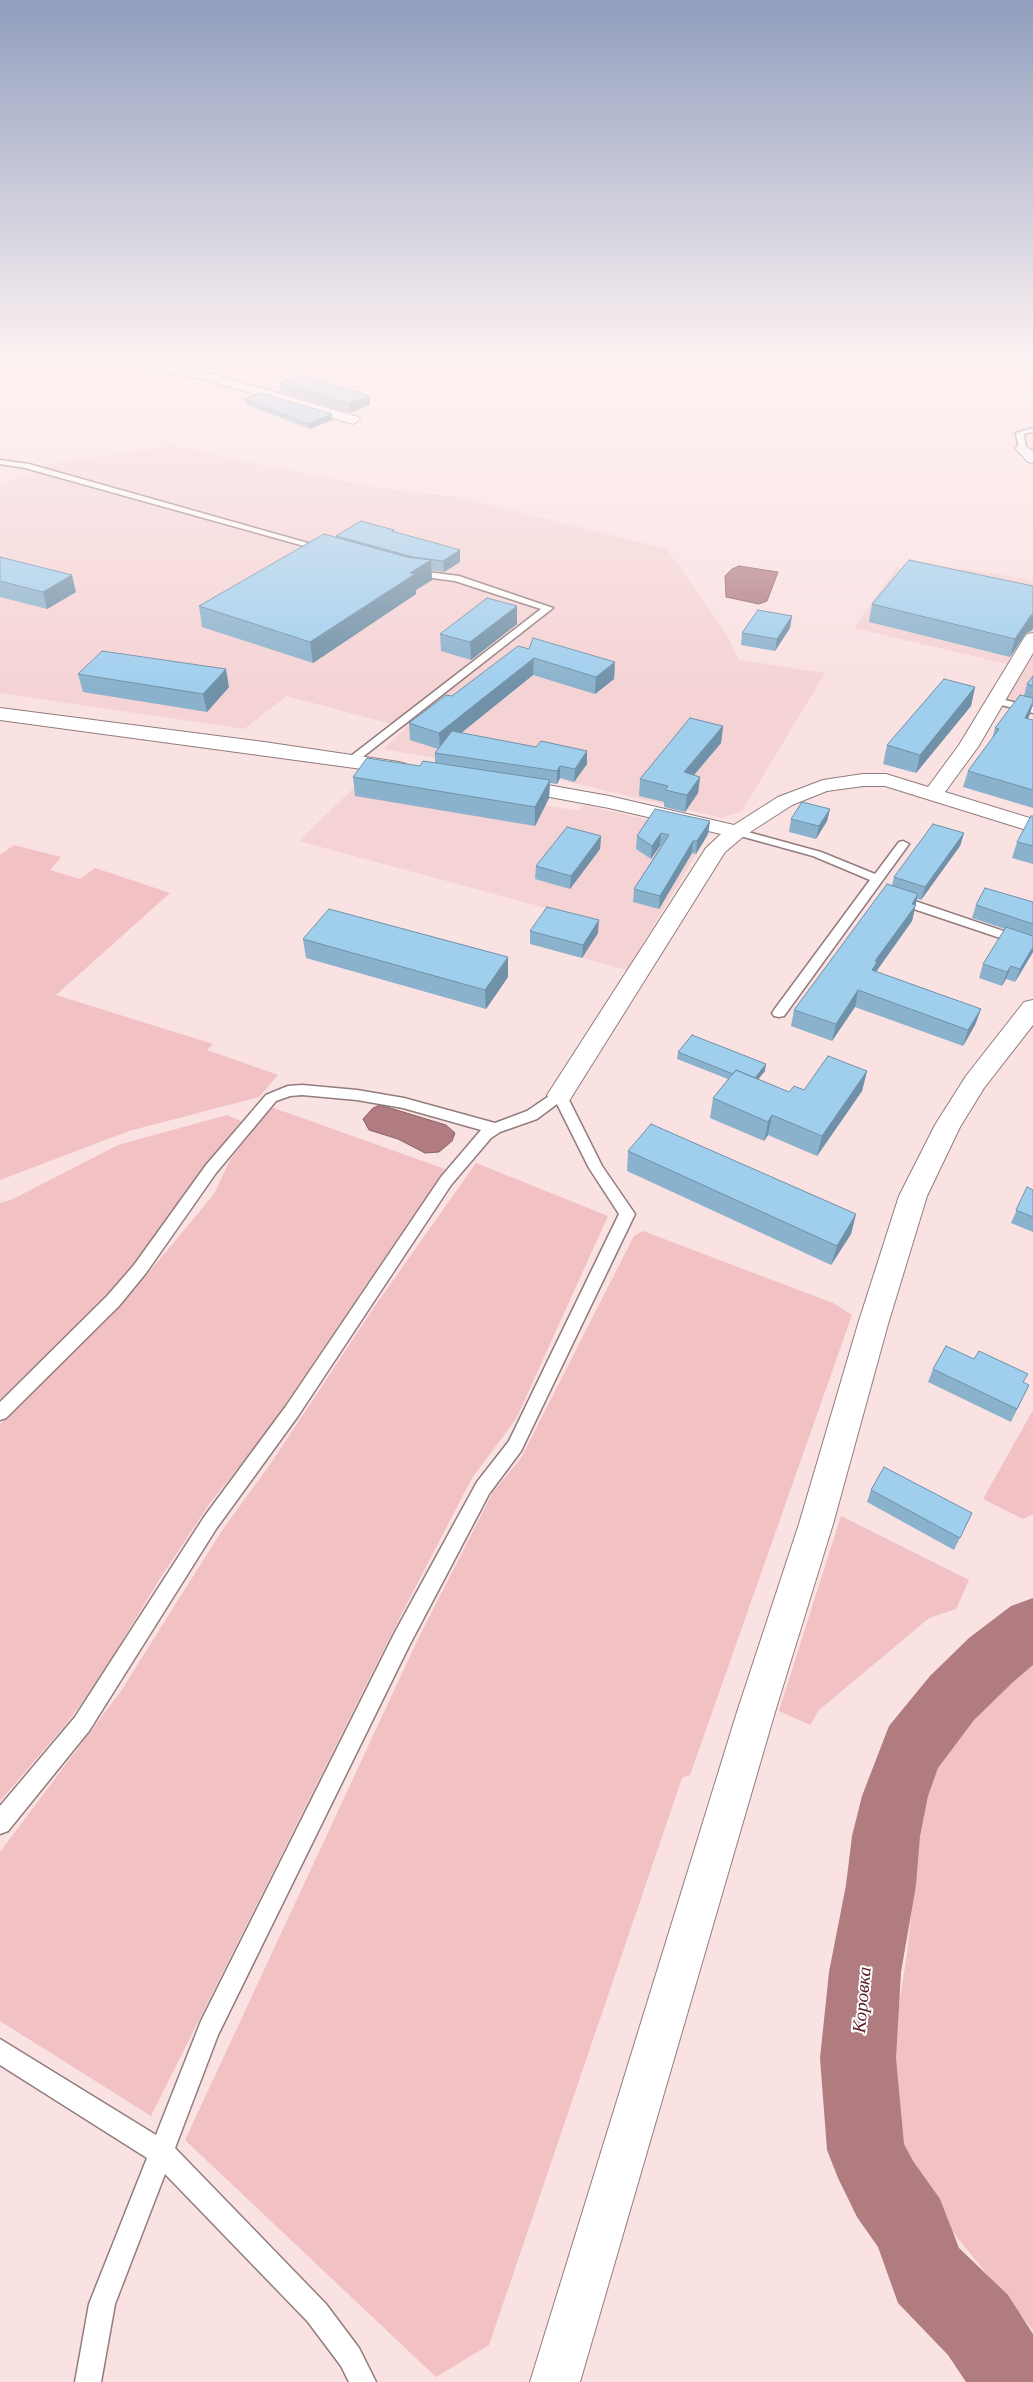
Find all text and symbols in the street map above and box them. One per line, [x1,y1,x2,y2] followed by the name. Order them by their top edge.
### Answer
[849,1966,877,2034] water label: Коровка

